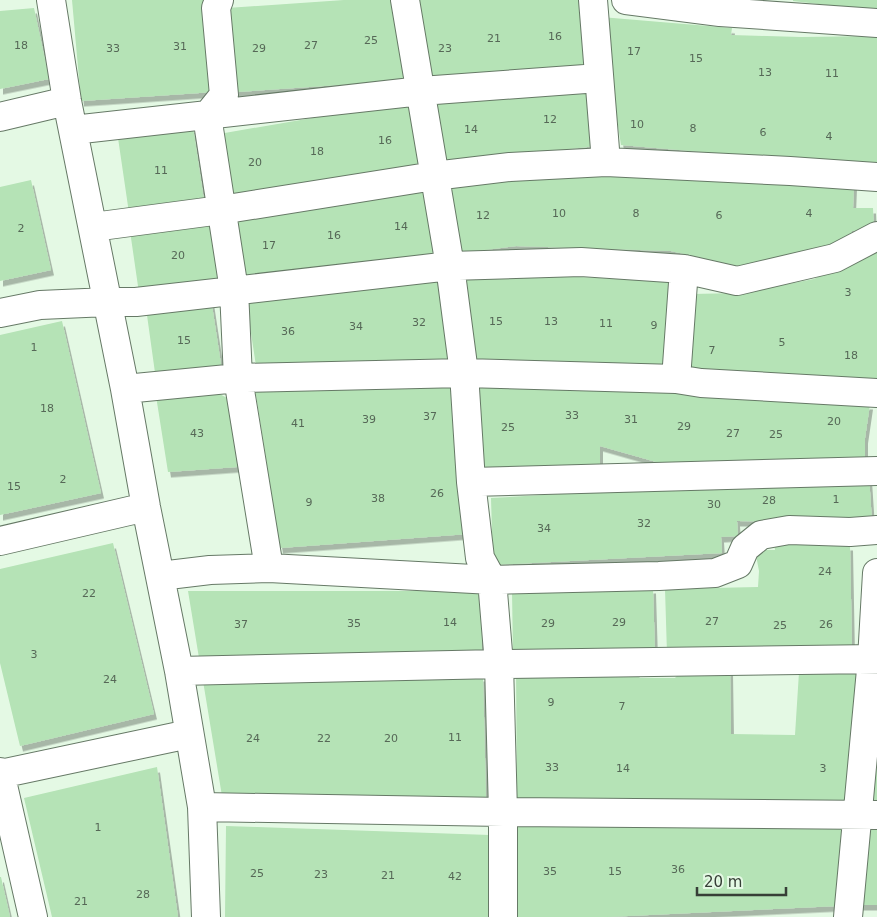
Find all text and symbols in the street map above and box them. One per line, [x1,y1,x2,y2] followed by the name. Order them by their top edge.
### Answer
[548,30,562,43] house number: 16
[487,32,501,45] house number: 21
[364,34,378,47] house number: 25
[14,39,28,52] house number: 18
[304,39,318,52] house number: 27
[173,40,187,53] house number: 31
[106,42,120,55] house number: 33
[252,42,266,55] house number: 29
[438,42,452,55] house number: 23
[627,45,641,58] house number: 17
[689,52,703,65] house number: 15
[758,66,772,79] house number: 13
[825,67,839,80] house number: 11
[543,113,557,126] house number: 12
[630,118,644,131] house number: 10
[690,122,697,135] house number: 8
[464,123,478,136] house number: 14
[760,126,767,139] house number: 6
[826,130,833,143] house number: 4
[378,134,392,147] house number: 16
[310,145,324,158] house number: 18
[248,156,262,169] house number: 20
[154,164,168,177] house number: 11
[552,207,566,220] house number: 10
[633,207,640,220] house number: 8
[806,207,813,220] house number: 4
[476,209,490,222] house number: 12
[716,209,723,222] house number: 6
[394,220,408,233] house number: 14
[18,222,25,235] house number: 2
[327,229,341,242] house number: 16
[262,239,276,252] house number: 17
[171,249,185,262] house number: 20
[845,286,852,299] house number: 3
[489,315,503,328] house number: 15
[544,315,558,328] house number: 13
[412,316,426,329] house number: 32
[599,317,613,330] house number: 11
[651,319,658,332] house number: 9
[349,320,363,333] house number: 34
[281,325,295,338] house number: 36
[177,334,191,347] house number: 15
[779,336,786,349] house number: 5
[31,341,38,354] house number: 1
[709,344,716,357] house number: 7
[844,349,858,362] house number: 18
[40,402,54,415] house number: 18
[565,409,579,422] house number: 33
[423,410,437,423] house number: 37
[362,413,376,426] house number: 39
[624,413,638,426] house number: 31
[827,415,841,428] house number: 20
[291,417,305,430] house number: 41
[677,420,691,433] house number: 29
[501,421,515,434] house number: 25
[190,427,204,440] house number: 43
[726,427,740,440] house number: 27
[769,428,783,441] house number: 25
[60,473,67,486] house number: 2
[7,480,21,493] house number: 15
[430,487,444,500] house number: 26
[371,492,385,505] house number: 38
[833,493,840,506] house number: 1
[762,494,776,507] house number: 28
[306,496,313,509] house number: 9
[707,498,721,511] house number: 30
[637,517,651,530] house number: 32
[537,522,551,535] house number: 34
[818,565,832,578] house number: 24
[82,587,96,600] house number: 22
[705,615,719,628] house number: 27
[443,616,457,629] house number: 14
[612,616,626,629] house number: 29
[347,617,361,630] house number: 35
[541,617,555,630] house number: 29
[234,618,248,631] house number: 37
[819,618,833,631] house number: 26
[773,619,787,632] house number: 25
[31,648,38,661] house number: 3
[103,673,117,686] house number: 24
[548,696,555,709] house number: 9
[619,700,626,713] house number: 7
[448,731,462,744] house number: 11
[246,732,260,745] house number: 24
[317,732,331,745] house number: 22
[384,732,398,745] house number: 20
[545,761,559,774] house number: 33
[616,762,630,775] house number: 14
[820,762,827,775] house number: 3
[95,821,102,834] house number: 1
[671,863,685,876] house number: 36
[697,864,786,896] scale bar
[543,865,557,878] house number: 35
[608,865,622,878] house number: 15
[250,867,264,880] house number: 25
[314,868,328,881] house number: 23
[381,869,395,882] house number: 21
[448,870,462,883] house number: 42
[704,873,742,891] text: 20 m
[136,888,150,901] house number: 28
[74,895,88,908] house number: 21

